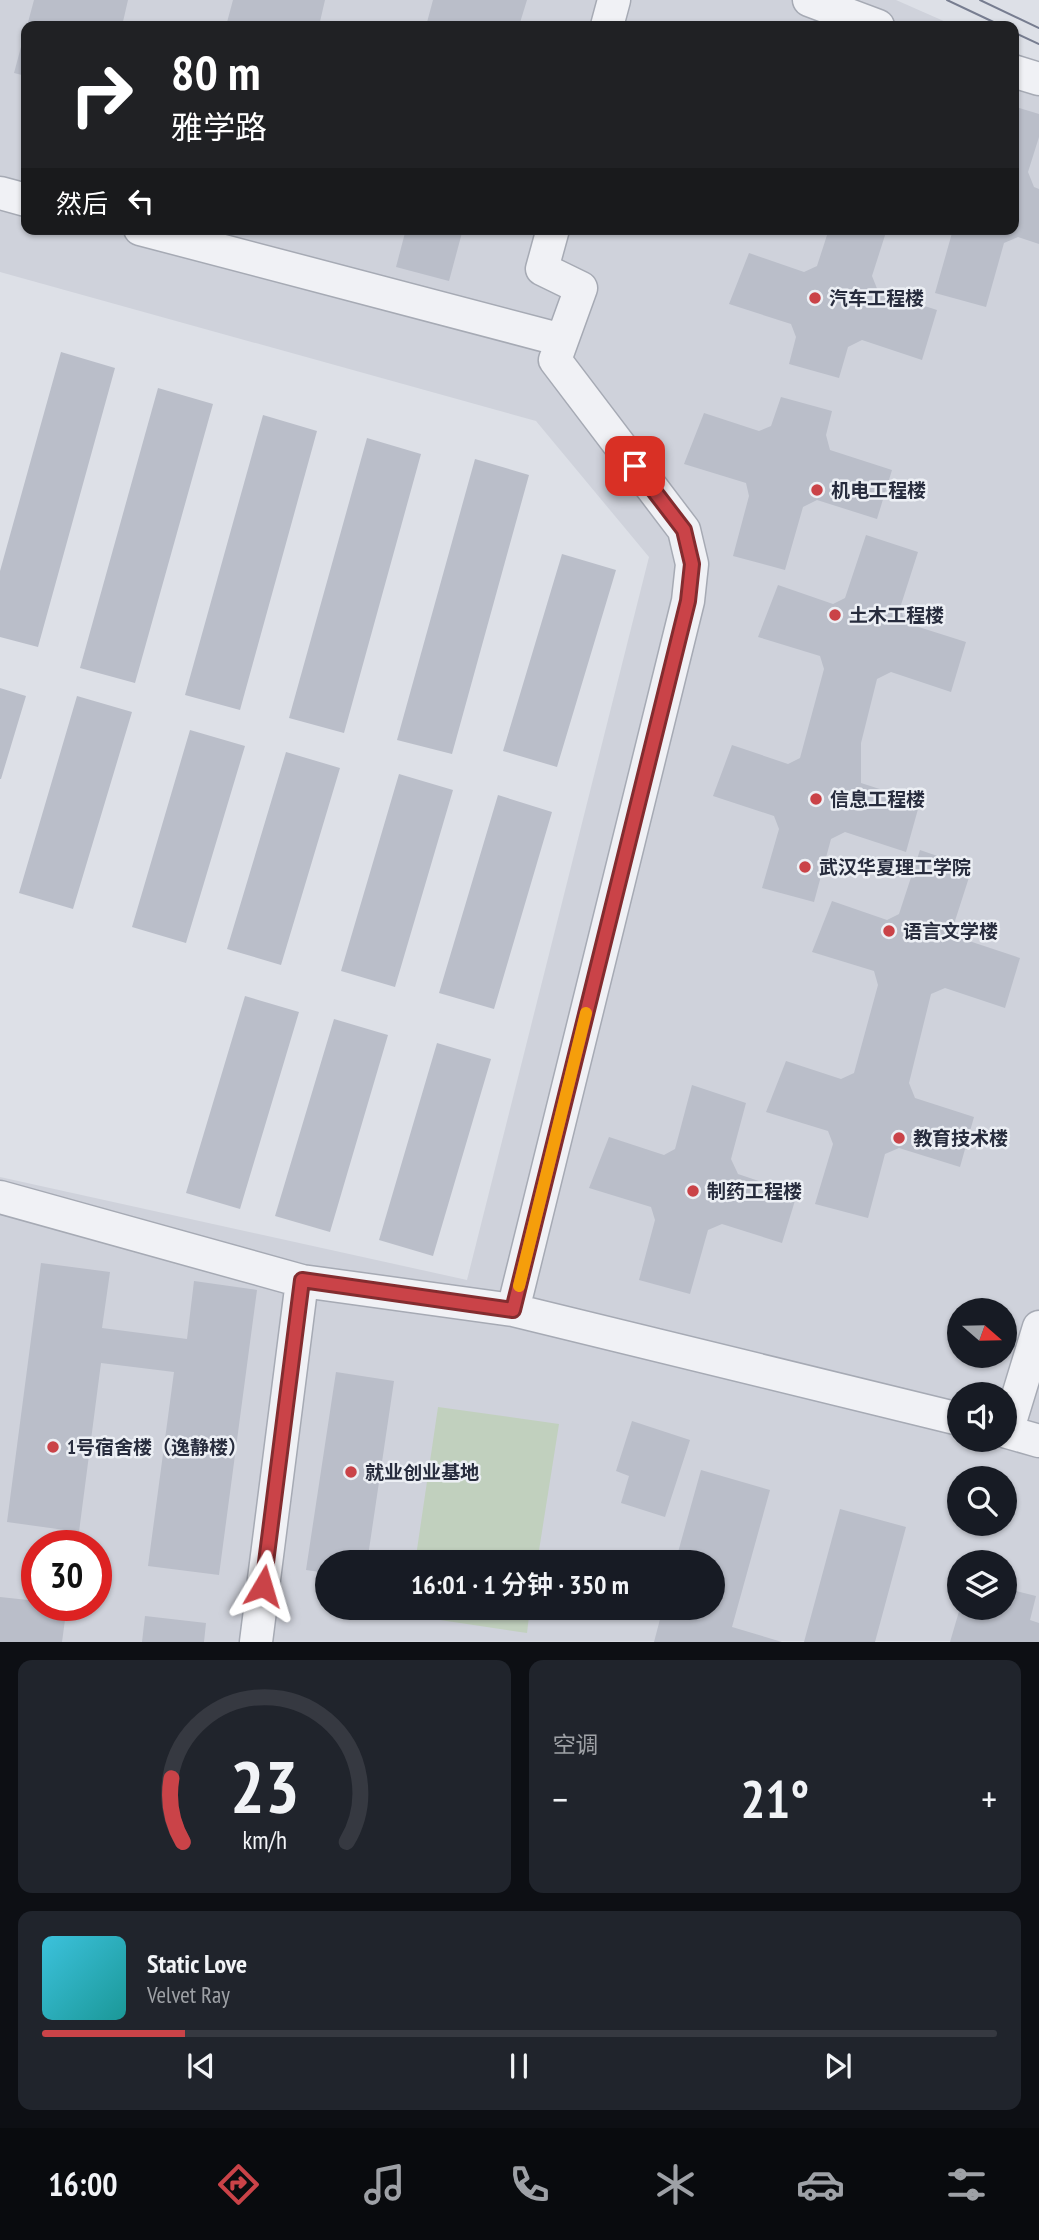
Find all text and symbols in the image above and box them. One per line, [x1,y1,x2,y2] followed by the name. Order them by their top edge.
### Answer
[171,40,260,104] text: 80 m
[56,49,147,140] icon: right
[171,106,267,148] text: 雅学路
[122,182,160,220] icon: left
[56,187,108,220] text: 然后
[829,286,924,310] place label: 汽车工程楼
[807,290,823,306] marker: 汽车工程楼
[605,436,665,496] pin
[616,447,654,485] icon: arrive
[831,478,926,502] place label: 机电工程楼
[809,482,825,498] marker: 机电工程楼
[849,603,944,627] place label: 土木工程楼
[827,607,843,623] marker: 土木工程楼
[830,787,925,811] place label: 信息工程楼
[808,791,824,807] marker: 信息工程楼
[819,855,971,879] place label: 武汉华夏理工学院
[797,859,813,875] marker: 武汉华夏理工学院
[903,919,998,943] place label: 语言文学楼
[881,923,897,939] marker: 语言文学楼
[913,1126,1008,1150] place label: 教育技术楼
[891,1130,907,1146] marker: 教育技术楼
[707,1179,802,1203] place label: 制药工程楼
[685,1183,701,1199] marker: 制药工程楼
[947,1298,1017,1368] north arrow
[947,1298,1017,1620] map controls
[947,1382,1017,1452] button: sound
[67,1435,247,1459] place label: 1号宿舍楼（逸静楼）
[45,1439,61,1455] marker: 1号宿舍楼（逸静楼）
[365,1460,479,1484] place label: 就业创业基地
[343,1464,359,1480] marker: 就业创业基地
[947,1466,1017,1536] button: search
[21,1530,112,1621] speed limit sign: 30
[226,1549,300,1623] position arrow
[947,1550,1017,1620] button: layers
[411,1568,629,1601] text: 16:01 · 1 分钟 · 350 m
[553,1730,599,1759] text: 空调
[229,1739,299,1833] text: 23
[740,1765,809,1832] text: 21°
[553,1774,568,1823] text: −
[981,1774,997,1823] text: +
[242,1824,286,1856] text: km/h
[147,1947,247,1980] text: Static Love
[147,1980,230,2009] text: Velvet Ray
[182,2047,220,2085] icon: previous
[500,2047,538,2085] icon: pause
[819,2047,857,2085] icon: next
[214,2160,263,2209] icon: directions
[360,2160,409,2209] icon: music
[505,2160,554,2209] icon: phone
[651,2160,700,2209] icon: climate
[796,2160,845,2209] icon: car
[942,2160,991,2209] icon: filters
[48,2163,117,2205] text: 16:00

